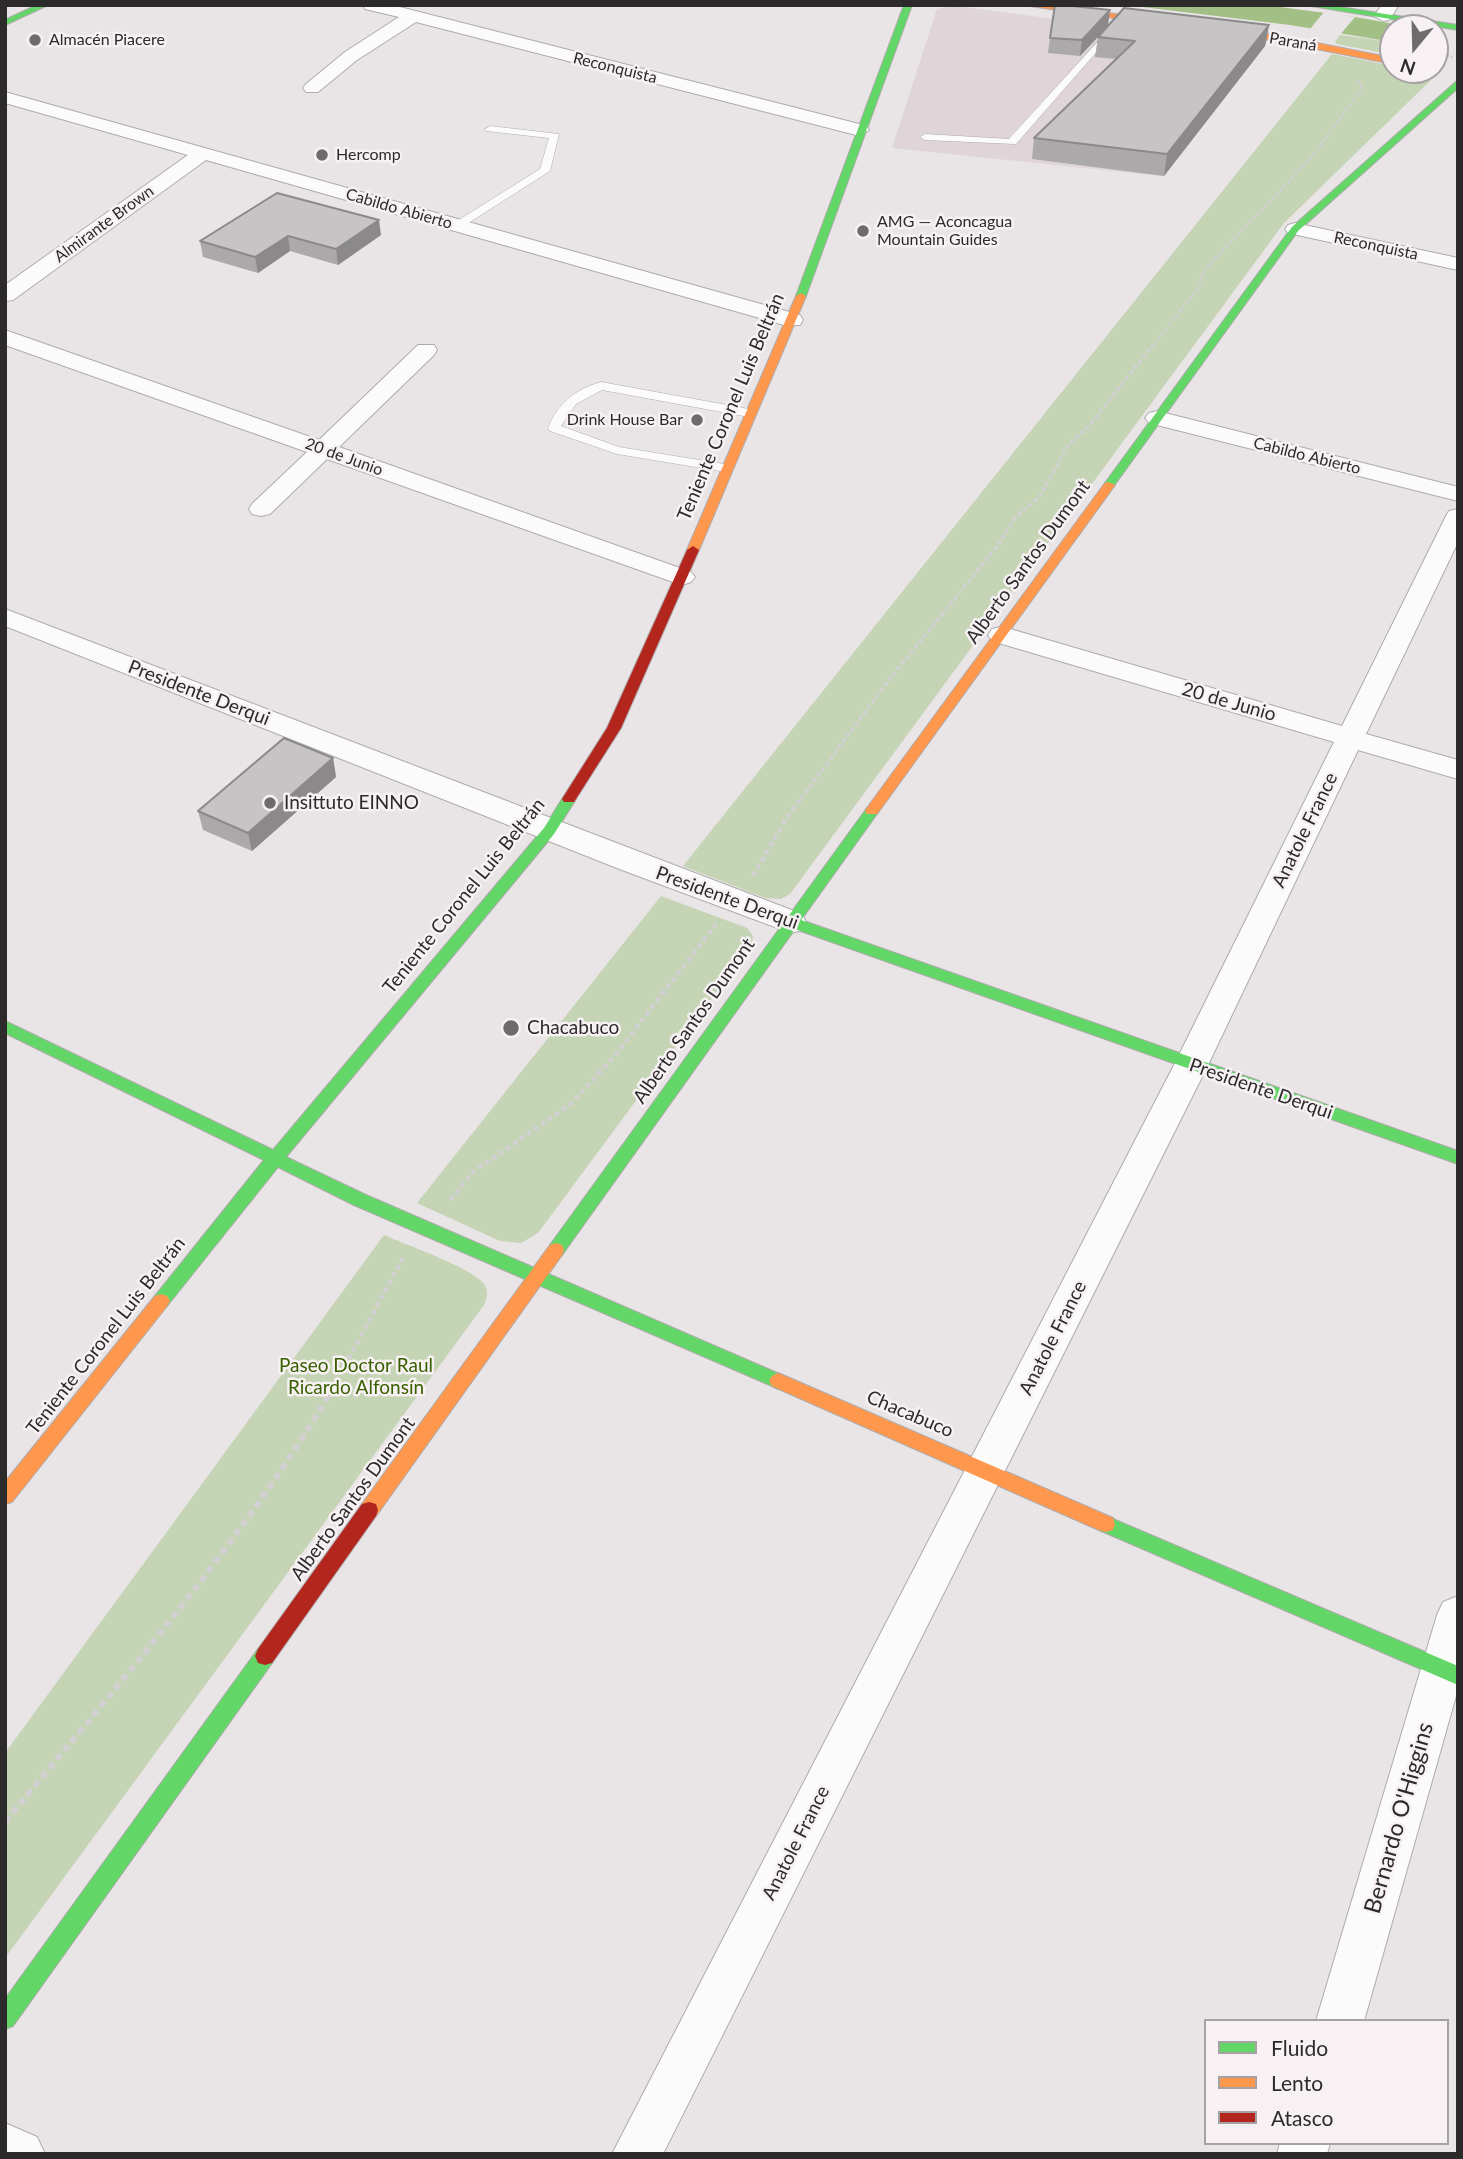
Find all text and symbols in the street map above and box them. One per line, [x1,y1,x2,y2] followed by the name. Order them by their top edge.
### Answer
[1379,14,1449,84] north arrow
[1268,28,1318,56] street label: Paraná
[49,30,165,50] place label: Almacén Piacere
[27,32,43,48] marker: Almacén Piacere
[571,48,659,88] street label: Reconquista
[1397,54,1418,81] text: N
[336,145,401,165] place label: Hercomp
[314,147,330,163] marker: Hercomp
[50,181,158,267] street label: Almirante Brown
[343,185,455,233] street label: Cabildo Abierto
[877,212,1012,250] place label: AMG — Aconcagua Mountain Guides
[855,223,871,239] marker: AMG — Aconcagua Mountain Guides
[1332,228,1420,264] street label: Reconquista
[673,290,789,524] street label: Teniente Coronel Luis Beltrán
[567,410,683,430] place label: Drink House Bar
[689,412,705,428] marker: Drink House Bar
[1251,433,1363,479] street label: Cabildo Abierto
[302,434,386,480] street label: 20 de Junio
[961,476,1095,648] street label: Alberto Santos Dumont
[125,655,273,731] street label: Presidente Derqui
[1179,678,1279,726] street label: 20 de Junio
[1267,769,1343,891] street label: Anatole France
[284,792,419,814] place label: Insittuto EINNO
[378,794,550,998] street label: Teniente Coronel Luis Beltrán
[262,795,278,811] marker: Insittuto EINNO
[653,862,801,934] street label: Presidente Derqui
[628,934,760,1108] street label: Alberto Santos Dumont
[527,1017,619,1039] place label: Chacabuco
[501,1018,521,1038] marker: Chacabuco
[1186,1054,1336,1124] street label: Presidente Derqui
[22,1233,190,1439] street label: Teniente Coronel Luis Beltrán
[1014,1277,1092,1399] street label: Anatole France
[279,1355,433,1399] park label: Paseo Doctor Raul Ricardo Alfonsín
[863,1386,957,1442] street label: Chacabuco
[286,1413,420,1585] street label: Alberto Santos Dumont
[1359,1719,1439,1917] street label: Bernardo O'Higgins
[757,1782,835,1904] street label: Anatole France
[1204,2019,1449,2145] legend
[1271,2035,1328,2060] text: Fluido
[1271,2070,1323,2095] text: Lento
[1271,2105,1333,2130] text: Atasco

